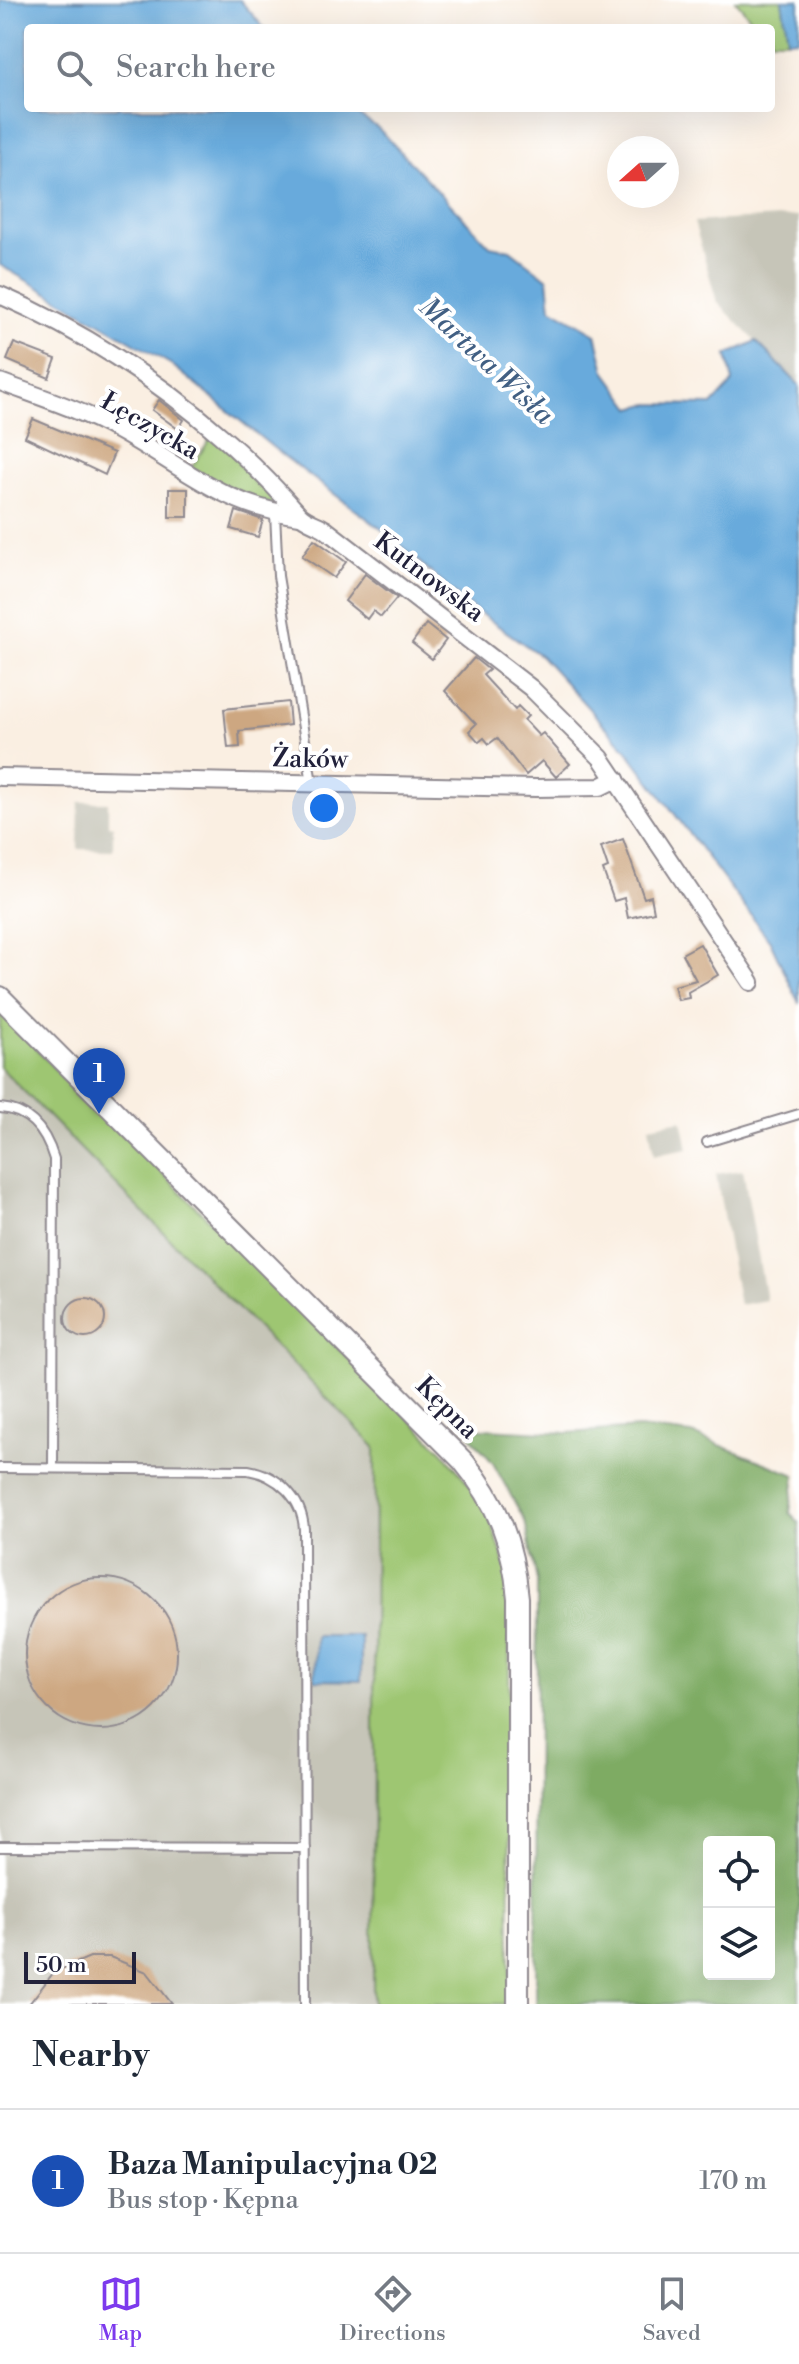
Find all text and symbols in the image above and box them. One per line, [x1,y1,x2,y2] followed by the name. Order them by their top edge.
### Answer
[24,24,775,112] search box
[52,46,96,90] icon: search
[116,49,276,87] text: Search here
[607,136,679,208] north arrow
[411,290,561,433] water label: Martwa Wisła
[95,385,206,467] street label: Łęczycka
[367,525,491,629] street label: Kutnowska
[272,741,349,776] street label: Żaków
[304,788,344,828] your location
[73,1048,125,1114] pin: 1
[409,1370,486,1447] street label: Kępna
[703,1836,775,1980] map controls
[703,1836,775,1908] button: locate
[703,1908,775,1980] button: layers
[24,1948,136,1984] scale bar
[36,1952,87,1979] text: 50 m
[32,2035,150,2077] text: Nearby
[108,2146,437,2184] text: Baza Manipulacyjna 02
[52,2165,64,2197] text: 1
[699,2165,767,2197] text: 170 m
[108,2184,299,2216] text: Bus stop · Kępna
[99,2272,143,2347] tab: Map
[340,2272,446,2347] tab: Directions
[643,2272,700,2347] tab: Saved

